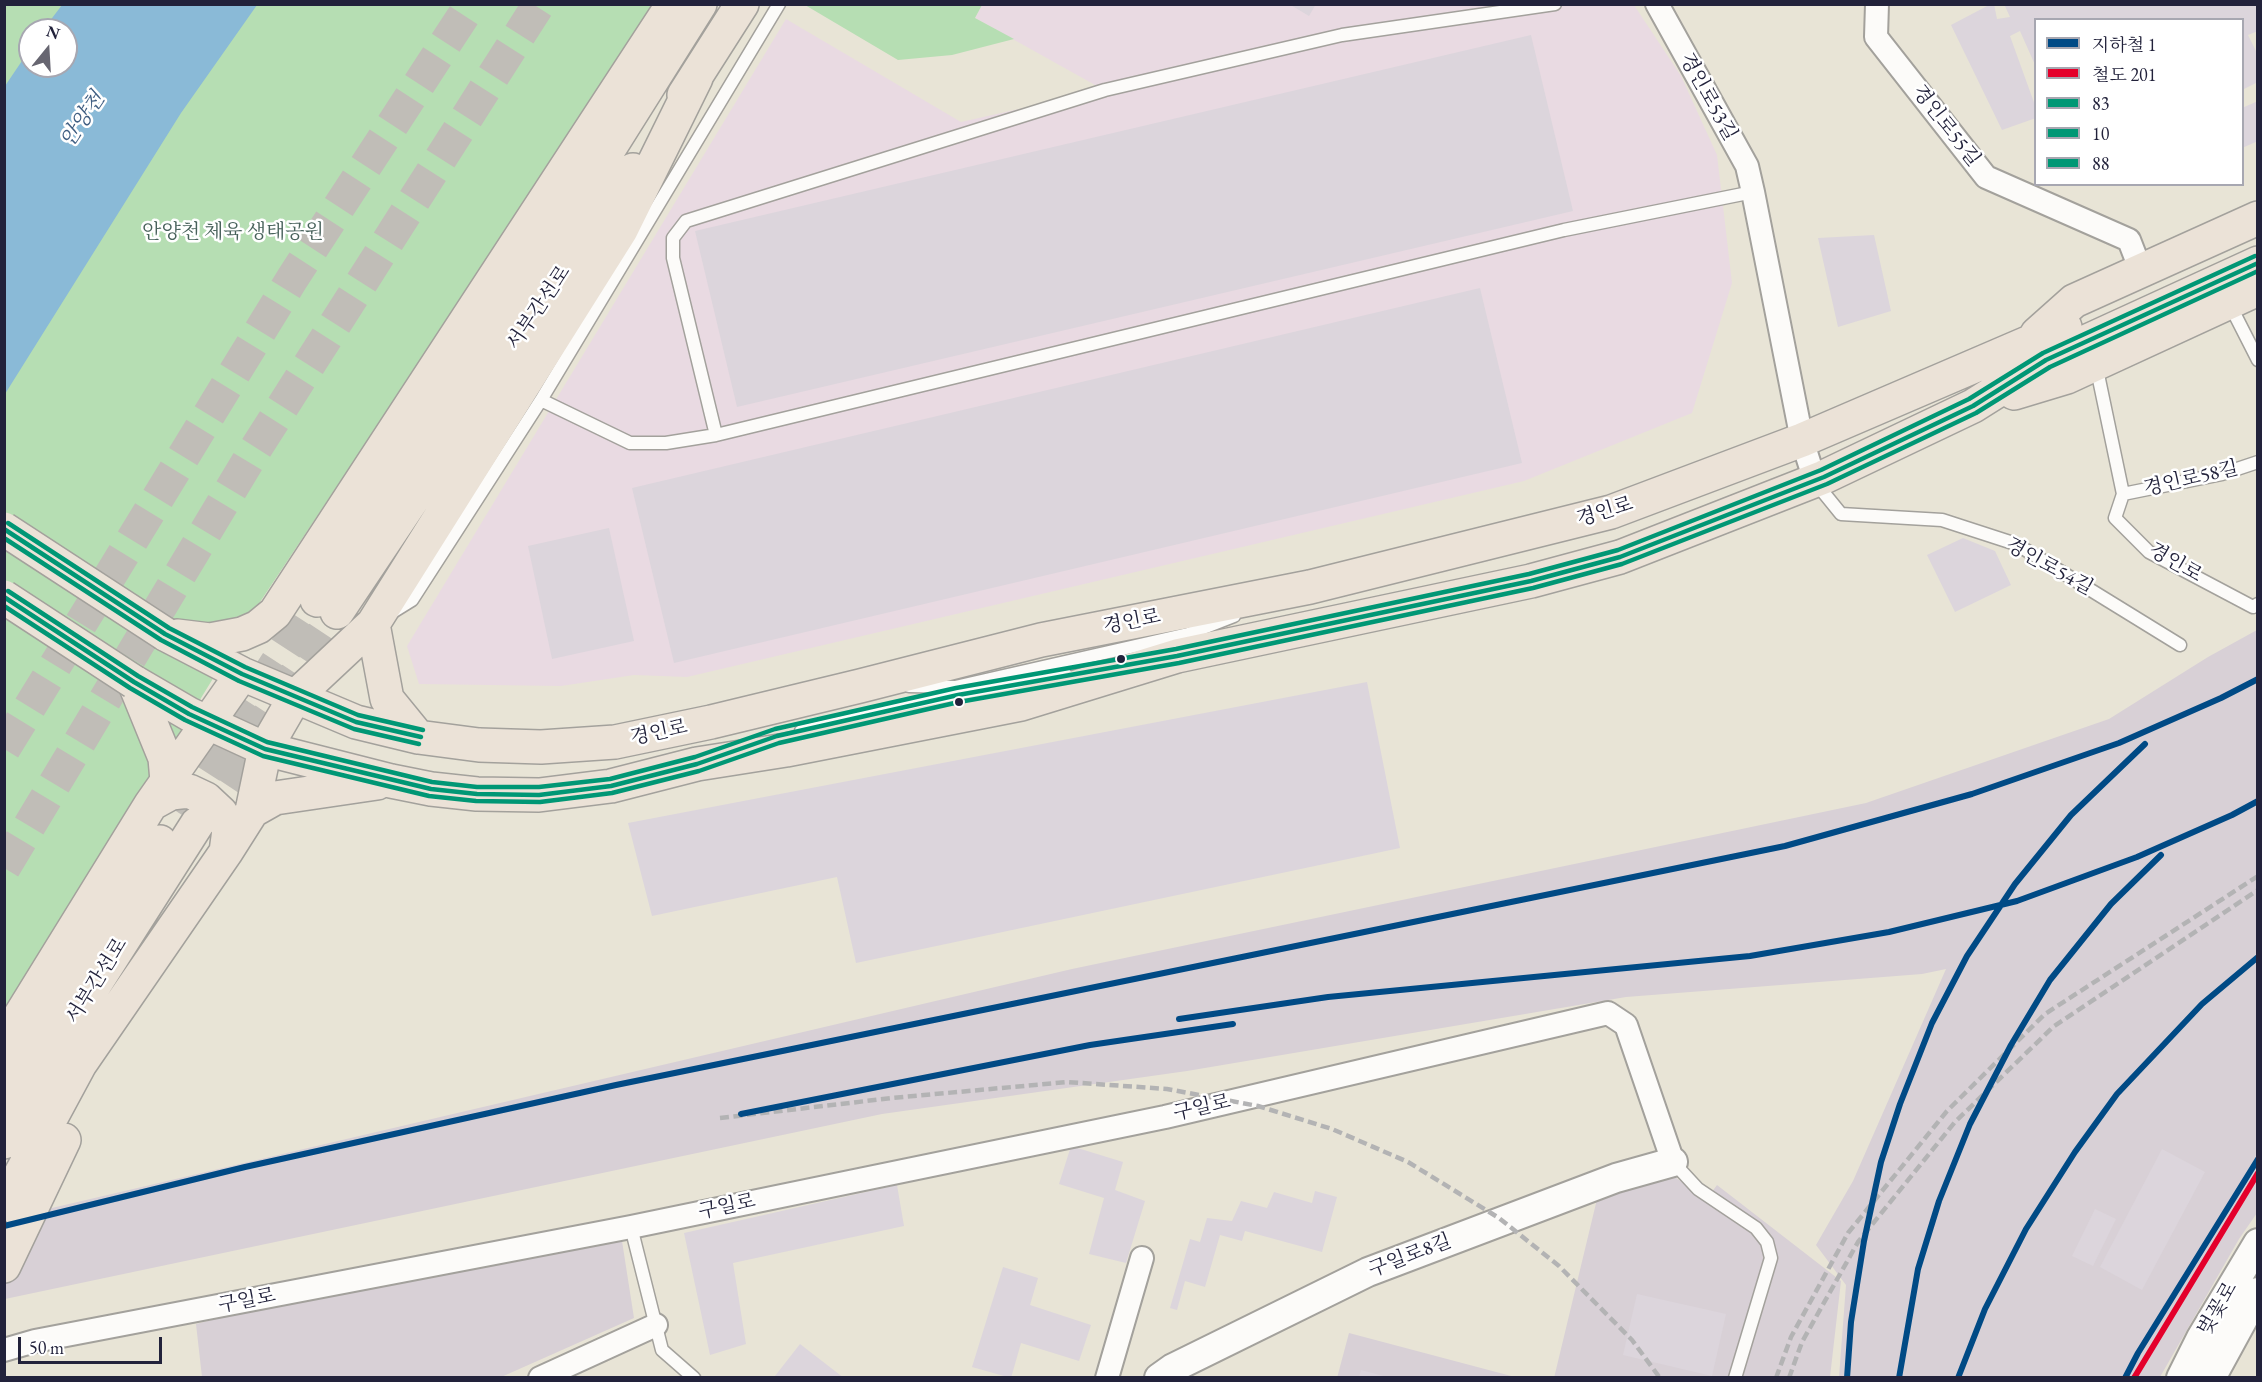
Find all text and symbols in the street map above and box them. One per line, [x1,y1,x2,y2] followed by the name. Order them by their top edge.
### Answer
[18,18,78,78] north arrow
[2034,18,2244,186] legend
[44,20,62,44] text: N
[2092,33,2156,56] text: 지하철 1
[1674,49,1742,145] street label: 경인로53길
[2092,63,2156,86] text: 철도 201
[1907,81,1985,171] street label: 경인로55길
[56,88,110,152] water label: 안양천
[2092,92,2109,115] text: 83
[2092,122,2109,145] text: 10
[2092,152,2109,175] text: 88
[142,221,324,245] park label: 안양천 체육 생태공원
[502,261,576,355] street label: 서부간선로
[2141,456,2241,502] street label: 경인로58길
[1574,492,1636,532] street label: 경인로
[2001,533,2097,601] street label: 경인로54길
[2144,538,2206,588] street label: 경인로
[1101,605,1163,639] street label: 경인로
[1115,653,1127,665] unlabelled marker
[953,696,965,708] unlabelled marker
[628,715,690,751] street label: 경인로
[61,934,133,1028] street label: 서부간선로
[1171,1090,1233,1126] street label: 구일로
[696,1189,758,1225] street label: 구일로
[1365,1229,1455,1283] street label: 구일로8길
[2193,1278,2243,1340] street label: 벚꽃로
[216,1284,278,1318] street label: 구일로
[21,1325,165,1363] scale bar
[29,1336,64,1359] text: 50 m

